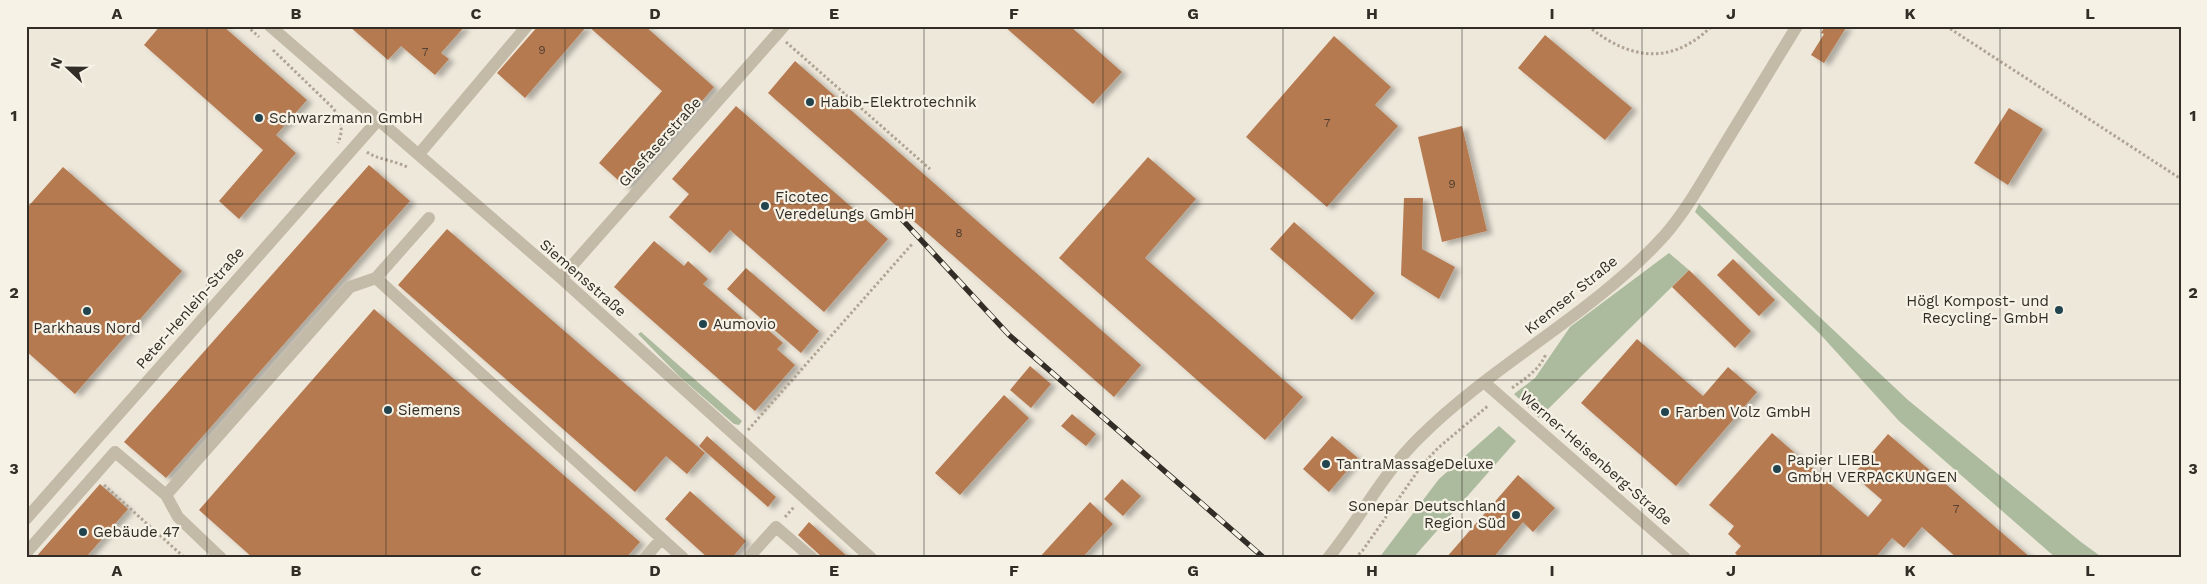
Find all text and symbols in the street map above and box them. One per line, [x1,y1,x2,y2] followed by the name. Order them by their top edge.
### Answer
[112,4,123,23] text: A
[291,4,302,23] text: B
[471,4,482,23] text: C
[649,4,661,23] text: D
[829,4,839,23] text: E
[1009,4,1019,23] text: F
[1187,4,1199,23] text: G
[1366,4,1378,23] text: H
[1549,4,1555,23] text: I
[1726,4,1736,23] text: J
[1904,4,1916,23] text: K
[2085,4,2095,23] text: L
[42,42,92,92] north arrow
[538,43,546,57] house number: 9
[422,45,429,59] house number: 7
[47,55,65,71] text: N
[615,93,705,191] street label: Glasfaserstraße
[820,93,977,111] place label: Habib-Elektrotechnik
[804,96,816,108] marker: Habib-Elektrotechnik
[11,106,17,125] text: 1
[2190,106,2196,125] text: 1
[269,109,423,127] place label: Schwarzmann GmbH
[253,112,265,124] marker: Schwarzmann GmbH
[1324,116,1331,130] house number: 7
[1448,177,1456,191] house number: 9
[775,188,915,223] place label: Ficotec Veredelungs GmbH
[759,200,771,212] marker: Ficotec Veredelungs GmbH
[955,226,963,240] house number: 8
[536,236,630,320] street label: Siemensstraße
[132,243,248,373] street label: Peter-Henlein-Straße
[1521,252,1621,338] street label: Kremser Straße
[9,283,19,302] text: 2
[2188,283,2198,302] text: 2
[1906,292,2049,327] place label: Högl Kompost- und Recycling- GmbH
[2053,304,2065,316] marker: Högl Kompost- und Recycling- GmbH
[81,305,93,317] marker: Parkhaus Nord
[713,315,776,333] place label: Aumovio
[697,318,709,330] marker: Aumovio
[33,319,141,337] place label: Parkhaus Nord
[1516,387,1676,529] street label: Werner-Heisenberg-Straße
[398,401,460,419] place label: Siemens
[1675,403,1811,421] place label: Farben Volz GmbH
[382,404,394,416] marker: Siemens
[1659,406,1671,418] marker: Farben Volz GmbH
[1787,451,1958,486] place label: Papier LIEBL GmbH VERPACKUNGEN
[1336,455,1494,473] place label: TantraMassageDeluxe
[1320,458,1332,470] marker: TantraMassageDeluxe
[9,459,19,478] text: 3
[2188,459,2198,478] text: 3
[1771,463,1783,475] marker: Papier LIEBL GmbH VERPACKUNGEN
[1348,497,1506,532] place label: Sonepar Deutschland Region Süd
[1953,502,1960,516] house number: 7
[1510,509,1522,521] marker: Sonepar Deutschland Region Süd
[93,523,180,541] place label: Gebäude 47
[77,526,89,538] marker: Gebäude 47
[112,561,123,580] text: A
[291,561,302,580] text: B
[471,561,482,580] text: C
[649,561,661,580] text: D
[829,561,839,580] text: E
[1009,561,1019,580] text: F
[1187,561,1199,580] text: G
[1366,561,1378,580] text: H
[1549,561,1555,580] text: I
[1726,561,1736,580] text: J
[1904,561,1916,580] text: K
[2085,561,2095,580] text: L

